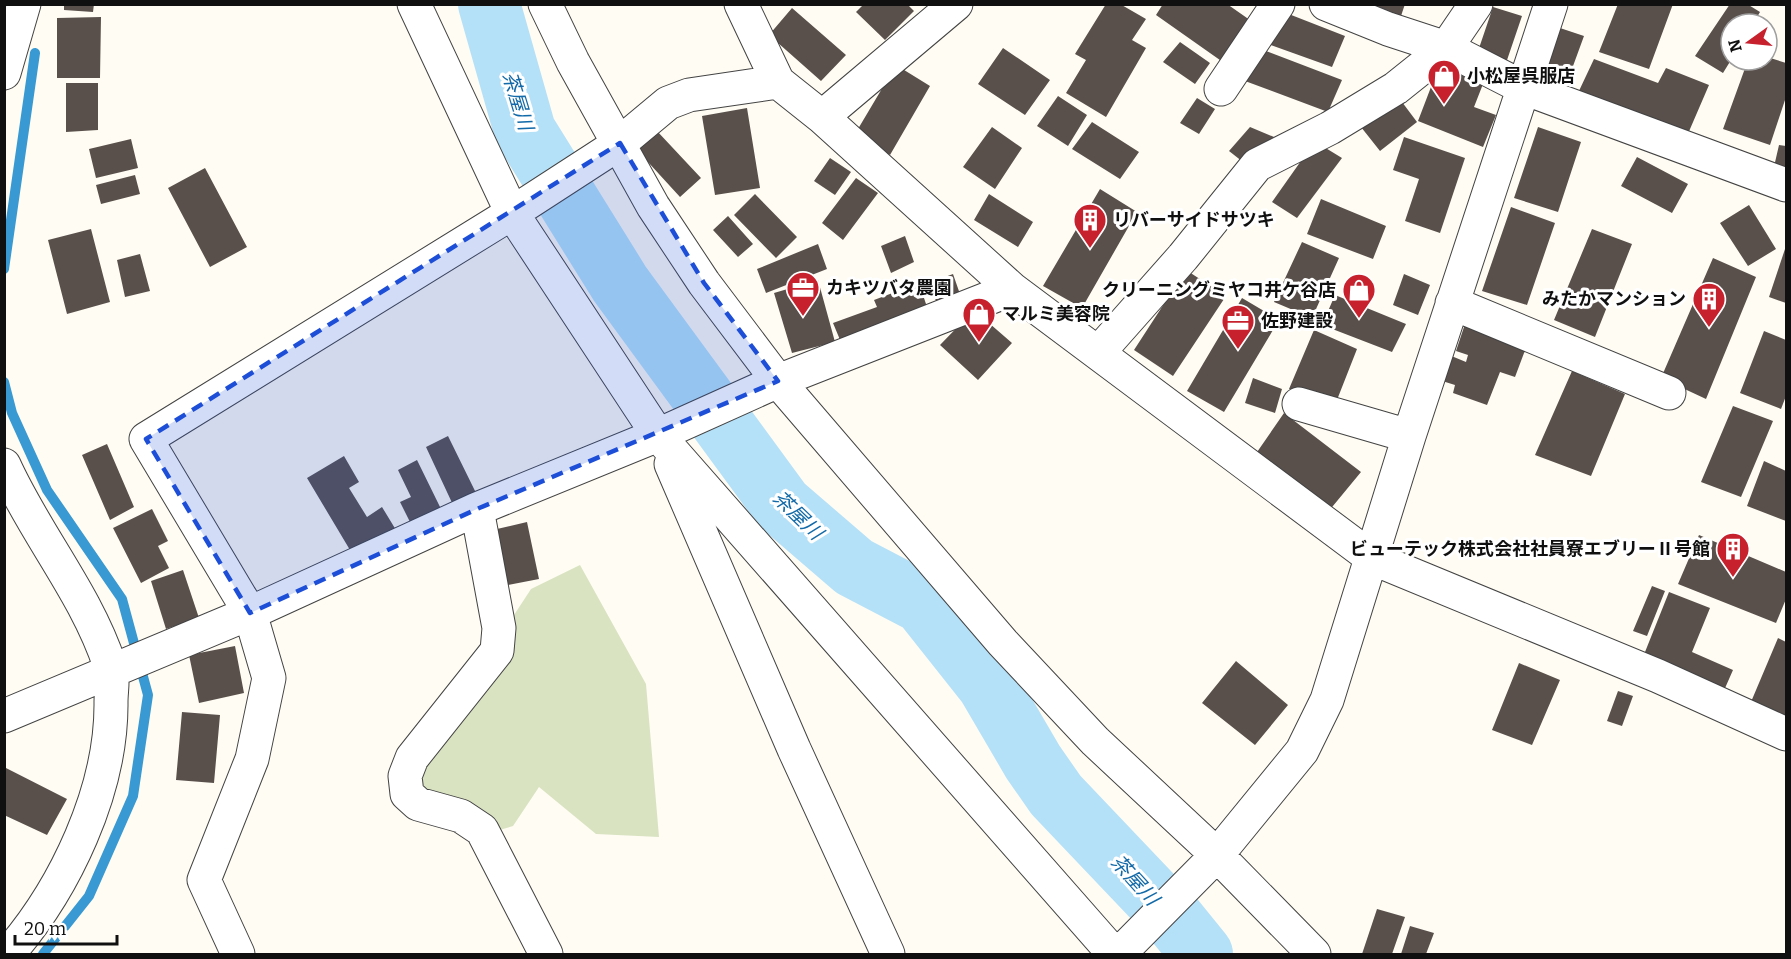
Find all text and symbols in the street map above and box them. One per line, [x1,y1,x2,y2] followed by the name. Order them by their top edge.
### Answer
[1719,12,1779,72] north arrow
[1724,37,1746,54] text: N
[1426,58,1462,105] shop icon: 小松屋呉服店
[1467,65,1575,87] place label: 小松屋呉服店
[498,69,539,135] water label: 茶屋川
[1072,202,1108,249] building icon: リバーサイドサツキ
[1113,209,1275,231] place label: リバーサイドサツキ
[785,270,821,317] office icon: カキツバタ農園
[1341,272,1377,319] shop icon: クリーニングミヤコ井ケ谷店
[826,277,952,299] place label: カキツバタ農園
[1102,279,1336,301] place label: クリーニングミヤコ井ケ谷店
[1691,281,1727,328] building icon: みたかマンション
[1542,288,1686,310] place label: みたかマンション
[961,296,997,343] shop icon: マルミ美容院
[1002,303,1110,325] place label: マルミ美容院
[1220,303,1256,350] office icon: 佐野建設
[1261,310,1333,332] place label: 佐野建設
[768,486,829,546] water label: 茶屋川
[1715,531,1751,578] building icon: ビューテック株式会社社員寮エブリーⅡ号館
[1350,538,1710,560] place label: ビューテック株式会社社員寮エブリーⅡ号館
[1106,850,1165,912] water label: 茶屋川
[15,908,117,946] scale bar
[24,918,66,940] text: 20 m

